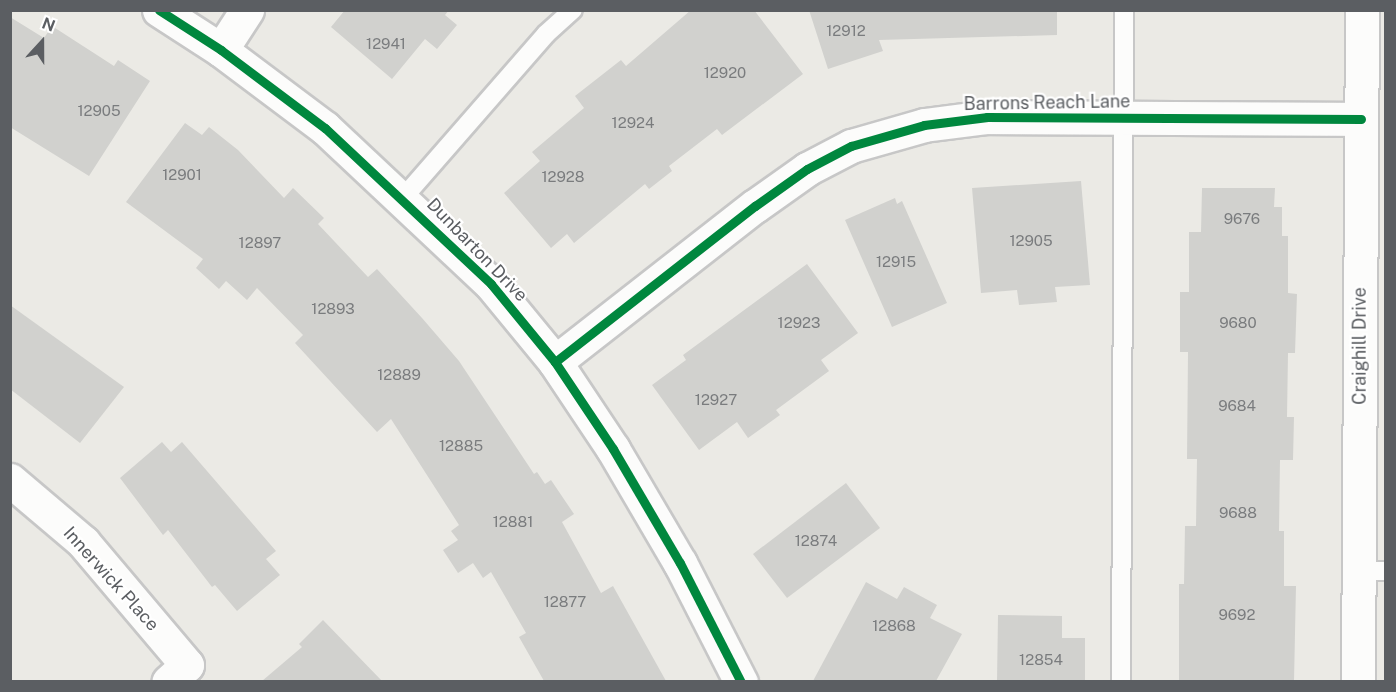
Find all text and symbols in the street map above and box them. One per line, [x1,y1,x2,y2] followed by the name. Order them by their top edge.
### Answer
[12,12,72,72] north arrow
[39,14,58,36] text: N
[826,22,866,40] house number: 12912
[366,35,406,53] house number: 12941
[704,64,746,82] house number: 12920
[963,91,1131,115] street label: Barrons Reach Lane
[77,102,121,120] house number: 12905
[612,114,654,132] house number: 12924
[162,166,202,184] house number: 12901
[541,168,585,186] house number: 12928
[422,194,532,306] street label: Dunbarton Drive
[1224,210,1260,228] house number: 9676
[1009,232,1053,250] house number: 12905
[239,234,281,252] house number: 12897
[876,253,916,271] house number: 12915
[1349,287,1371,405] street label: Craighill Drive
[311,300,355,318] house number: 12893
[778,314,820,332] house number: 12923
[1219,314,1257,332] house number: 9680
[377,366,421,384] house number: 12889
[695,391,737,409] house number: 12927
[1218,397,1256,415] house number: 9684
[439,437,483,455] house number: 12885
[1219,504,1257,522] house number: 9688
[493,513,533,531] house number: 12881
[59,522,163,636] street label: Innerwick Place
[795,532,837,550] house number: 12874
[544,593,586,611] house number: 12877
[1219,606,1255,624] house number: 9692
[872,617,916,635] house number: 12868
[1019,651,1063,669] house number: 12854

